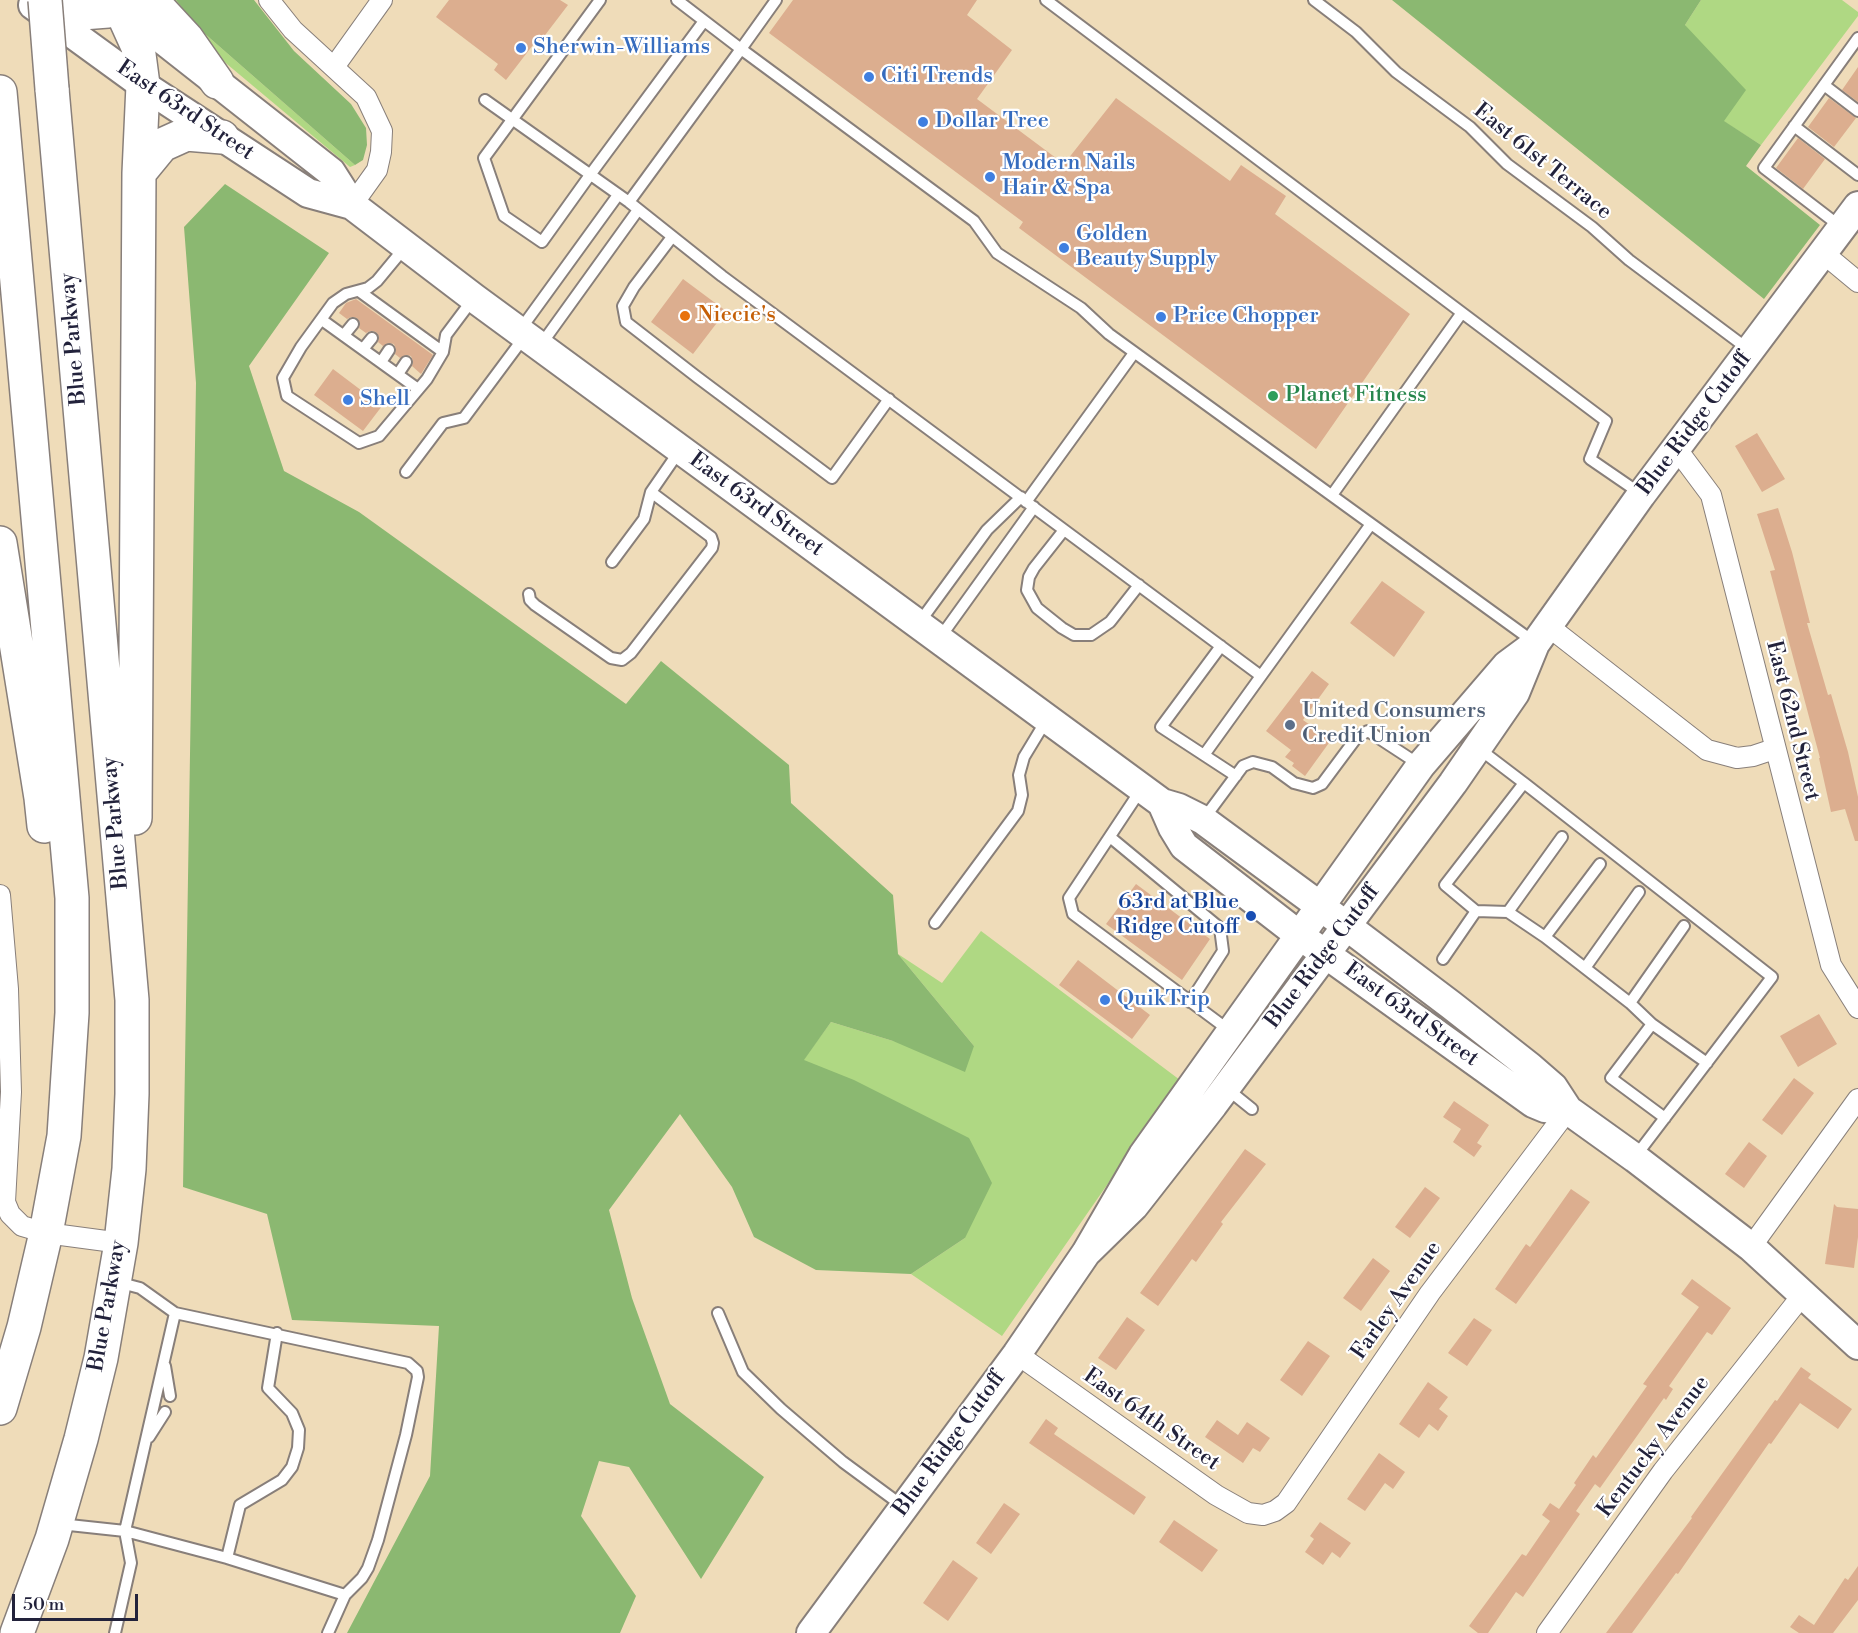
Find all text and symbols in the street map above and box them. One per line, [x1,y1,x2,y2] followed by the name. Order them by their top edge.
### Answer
[533,35,710,61] place label: Sherwin-Williams
[514,41,528,55] marker: Sherwin-Williams
[111,55,259,167] street label: East 63rd Street
[881,64,993,90] place label: Citi Trends
[862,70,876,84] marker: Citi Trends
[1468,98,1616,226] street label: East 61st Terrace
[935,109,1049,135] place label: Dollar Tree
[916,115,930,129] marker: Dollar Tree
[1002,151,1135,202] place label: Modern Nails Hair & Spa
[983,170,997,184] marker: Modern Nails Hair & Spa
[1076,222,1217,274] place label: Golden Beauty Supply
[1057,241,1071,255] marker: Golden Beauty Supply
[55,272,93,406] street label: Blue Parkway
[697,303,776,329] place label: Niecie's
[1173,304,1319,330] place label: Price Chopper
[678,309,692,323] marker: Niecie's
[1154,310,1168,324] marker: Price Chopper
[1632,347,1758,501] street label: Blue Ridge Cutoff
[1285,383,1427,409] place label: Planet Fitness
[360,387,410,413] place label: Shell
[1266,389,1280,403] marker: Planet Fitness
[341,393,355,407] marker: Shell
[683,447,829,563] street label: East 63rd Street
[1759,638,1825,804] street label: East 62nd Street
[1302,699,1486,750] place label: United Consumers Credit Union
[1283,718,1297,732] marker: United Consumers Credit Union
[97,756,135,890] street label: Blue Parkway
[1260,880,1386,1034] street label: Blue Ridge Cutoff
[1116,890,1239,942] place label: 63rd at Blue Ridge Cutoff
[1244,909,1258,923] marker: 63rd at Blue Ridge Cutoff
[1338,957,1484,1073] street label: East 63rd Street
[1117,987,1210,1013] place label: QuikTrip
[1098,993,1112,1007] marker: QuikTrip
[1346,1237,1448,1365] street label: Farley Avenue
[83,1238,133,1374] street label: Blue Parkway
[1078,1363,1224,1477] street label: East 64th Street
[888,1366,1012,1522] street label: Blue Ridge Cutoff
[1592,1371,1716,1523] street label: Kentucky Avenue
[15,1582,141,1620] scale bar
[23,1593,64,1616] text: 50 m

